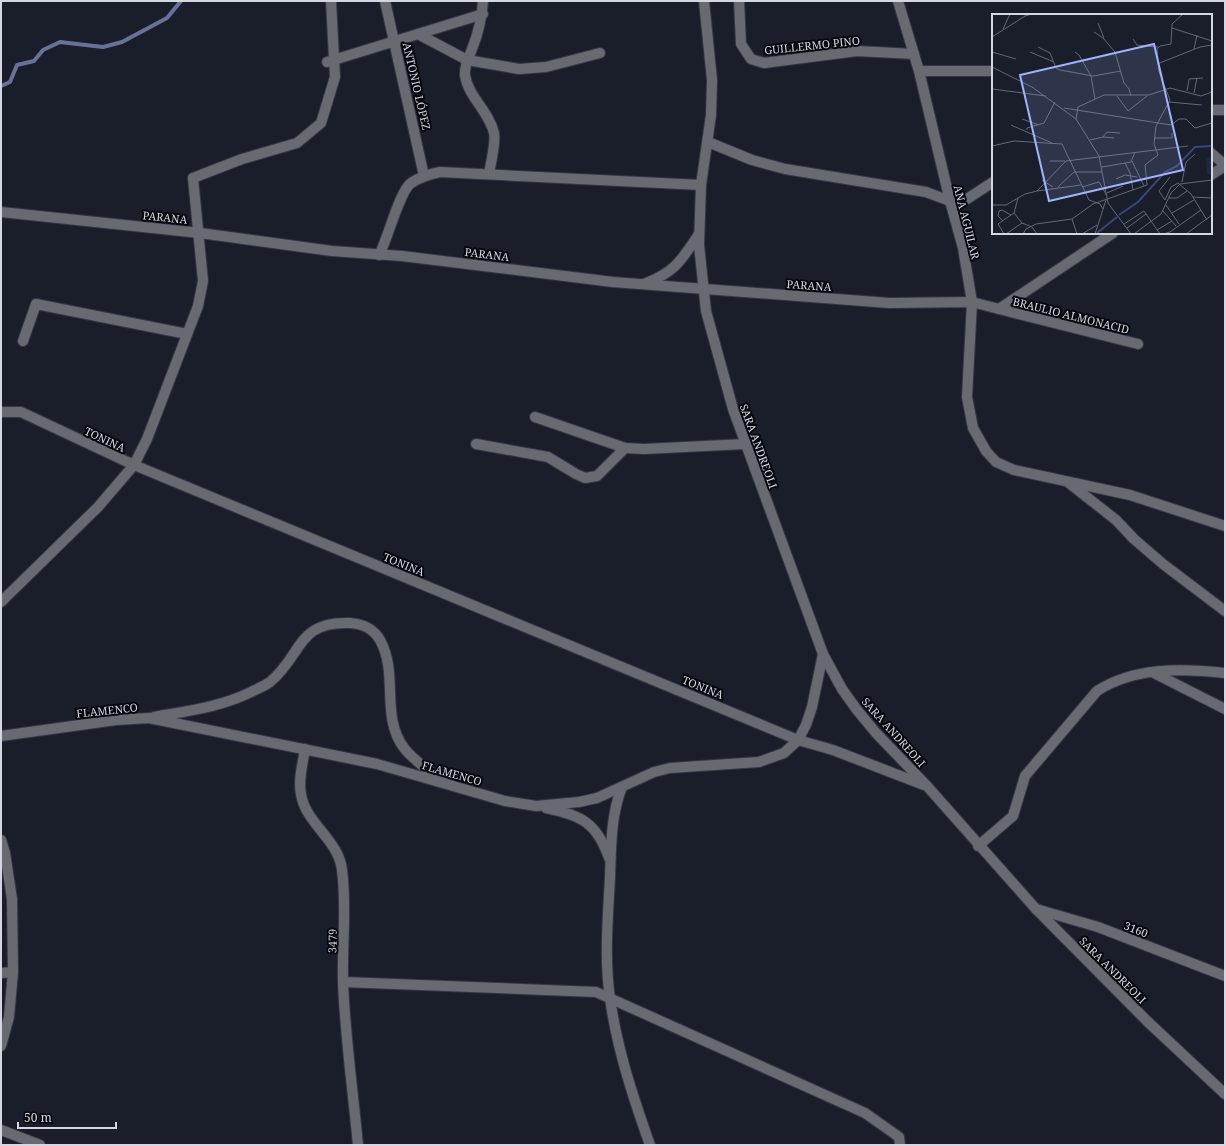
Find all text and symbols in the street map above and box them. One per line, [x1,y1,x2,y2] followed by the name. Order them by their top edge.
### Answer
[992,14,1212,234] inset map
[763,33,861,57] street label: GUILLERMO PINO
[400,41,434,132] street label: ANTONIO LÓPEZ
[951,183,984,261] street label: ANA AGUILAR
[142,207,188,227] street label: PARANA
[464,244,510,264] street label: PARANA
[786,276,832,294] street label: PARANA
[1011,293,1131,337] street label: BRAULIO ALMONACID
[737,402,781,490] street label: SARA ANDREOLI
[82,423,128,455] street label: TONINA
[381,549,427,579] street label: TONINA
[680,672,726,702] street label: TONINA
[859,694,929,770] street label: SARA ANDREOLI
[76,699,138,721] street label: FLAMENCO
[420,757,484,789] street label: FLAMENCO
[1122,918,1150,940] street label: 3160
[324,929,340,953] street label: 3479
[1076,933,1150,1007] street label: SARA ANDREOLI
[18,1104,116,1130] scale bar
[24,1109,52,1126] text: 50 m

